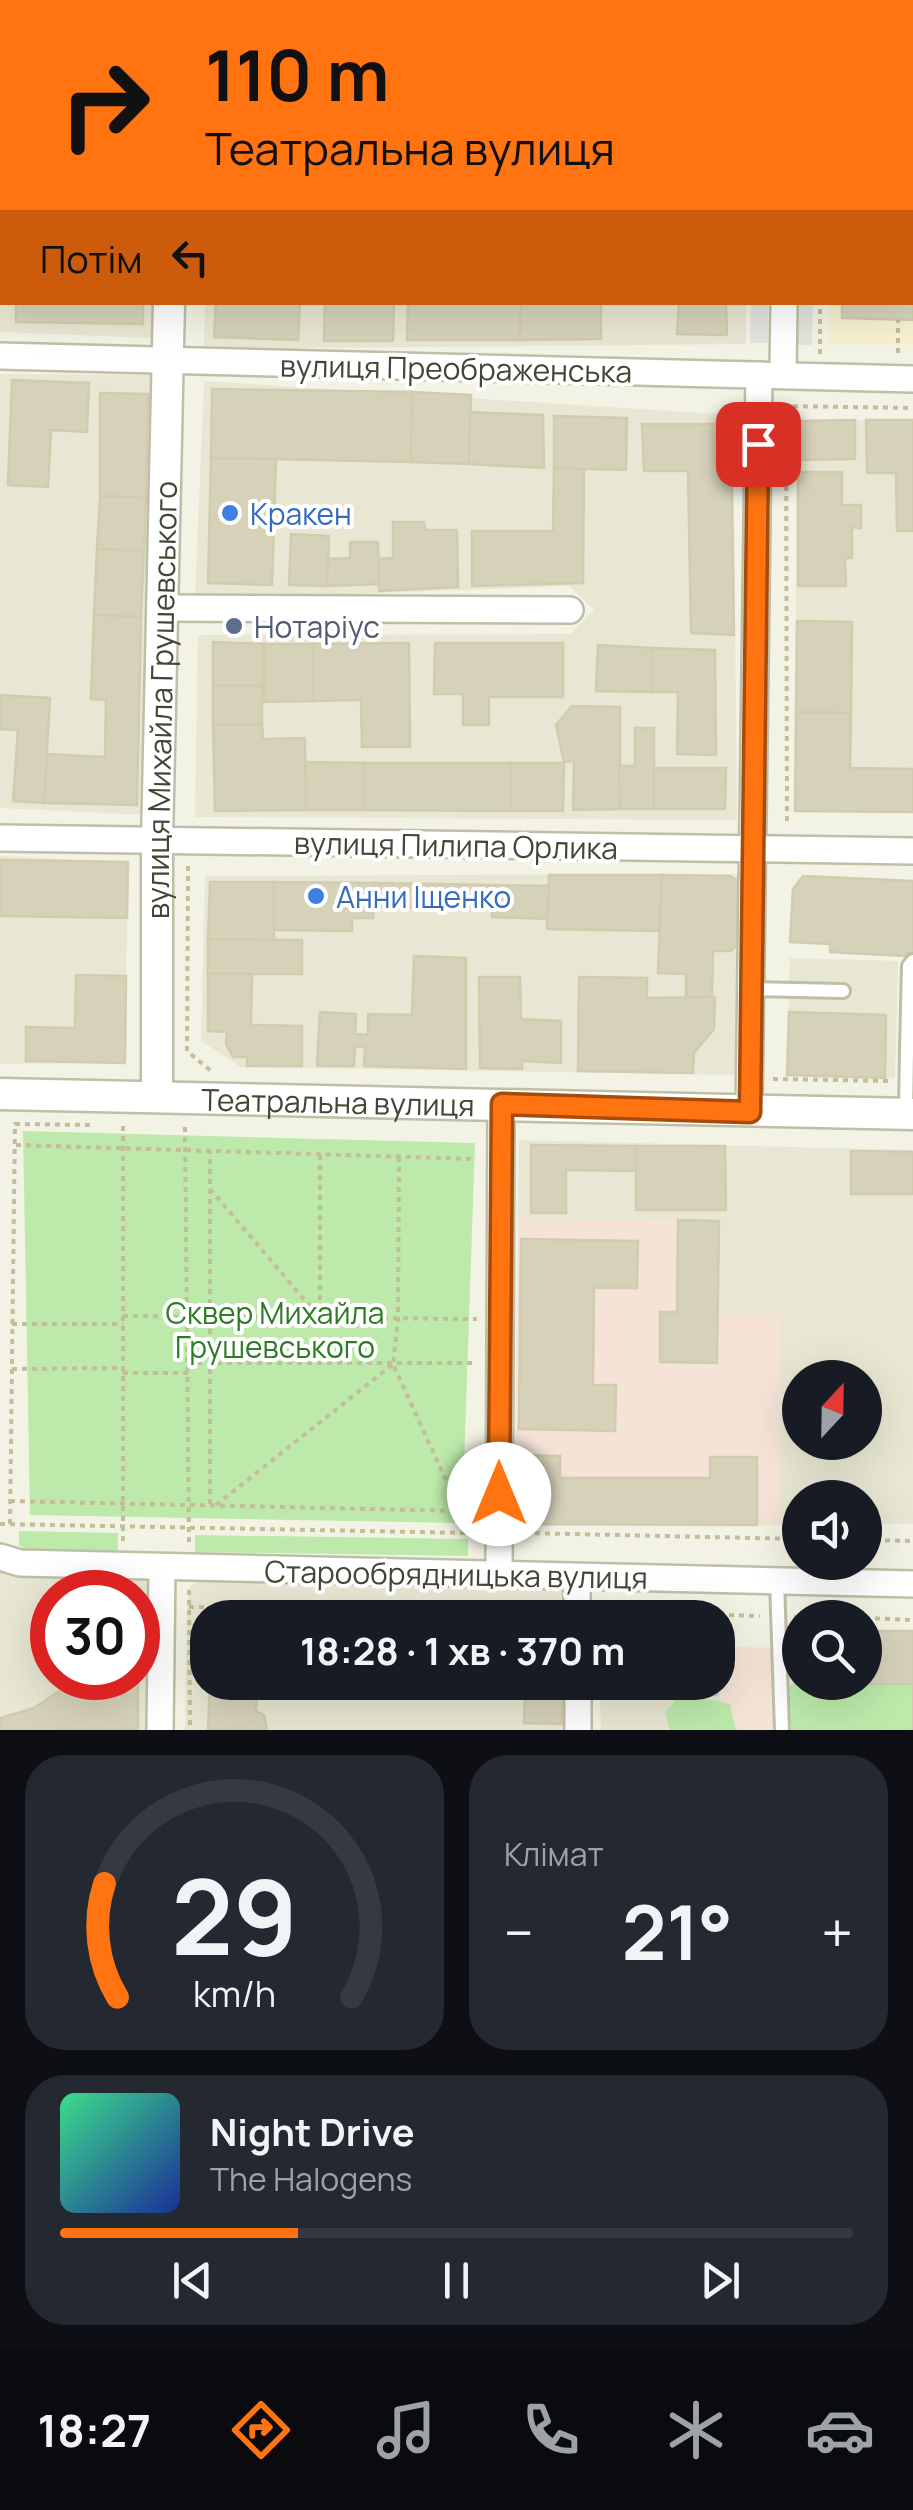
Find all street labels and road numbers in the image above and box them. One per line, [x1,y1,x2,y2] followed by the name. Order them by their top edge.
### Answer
[280,344,632,392] street label: вулиця Преображенська
[137,481,186,919] street label: вулиця Михайла Грушевського
[294,822,618,868] street label: вулиця Пилипа Орлика
[201,1078,475,1125] street label: Театральна вулиця
[264,1550,648,1598] street label: Старообрядницька вулиця

